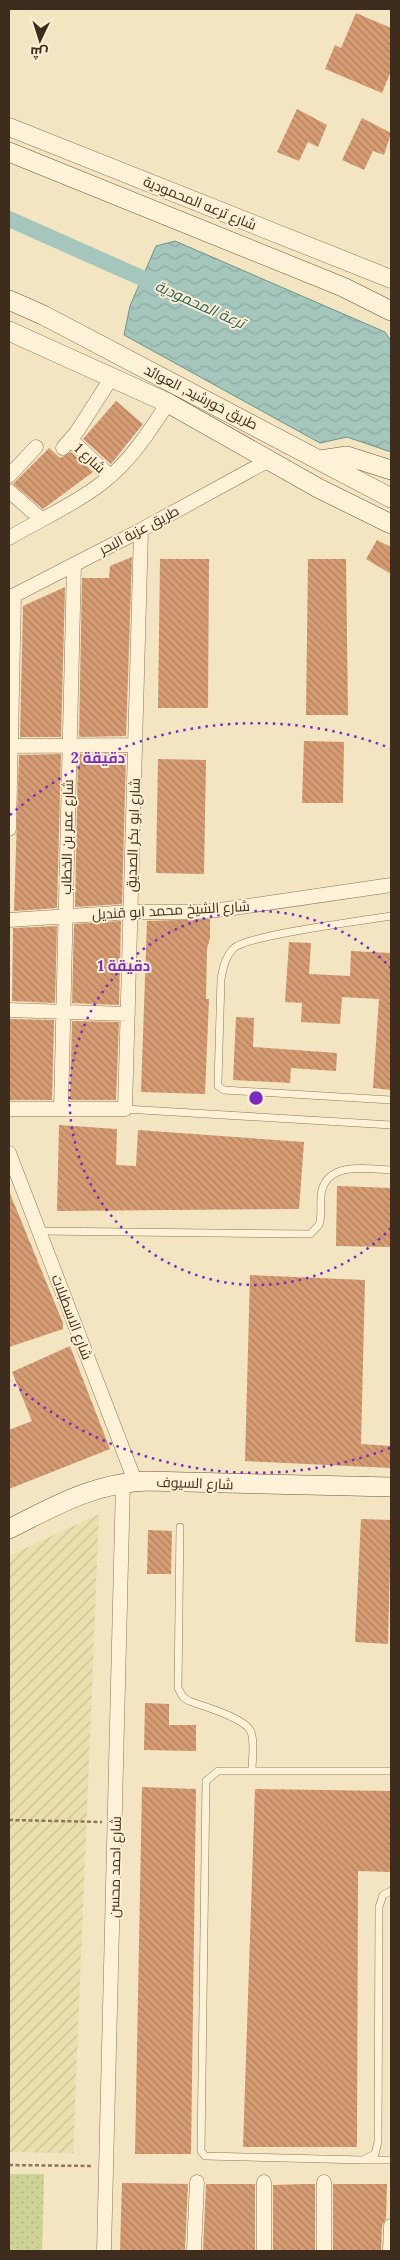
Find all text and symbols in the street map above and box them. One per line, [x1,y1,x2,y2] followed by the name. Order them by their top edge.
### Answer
[15,15,65,65] north arrow
[29,43,49,63] text: ش
[141,172,259,234] street label: شارع ترعه المحمودية
[152,276,250,333] water label: ترعة المحمودية
[141,361,261,433] street label: طريق خورشيد, العوائد
[71,439,109,477] street label: شارع 1
[95,501,182,559] street label: طريق عزبة البحر
[71,748,125,767] text: 2 دقيقة
[122,778,144,892] street label: شارع ابو بكر الصديق
[57,779,77,895] street label: شارع عمر بن الخطاب
[92,897,250,923] street label: شارع الشيخ محمد ابو قنديل
[98,956,150,975] text: 1 دقيقة
[247,1089,265,1107] centre of rings
[47,1272,97,1362] street label: شارع الاسطبلات
[156,1473,234,1493] street label: شارع السيوف
[105,1816,125,1918] street label: شارع احمد محسن

